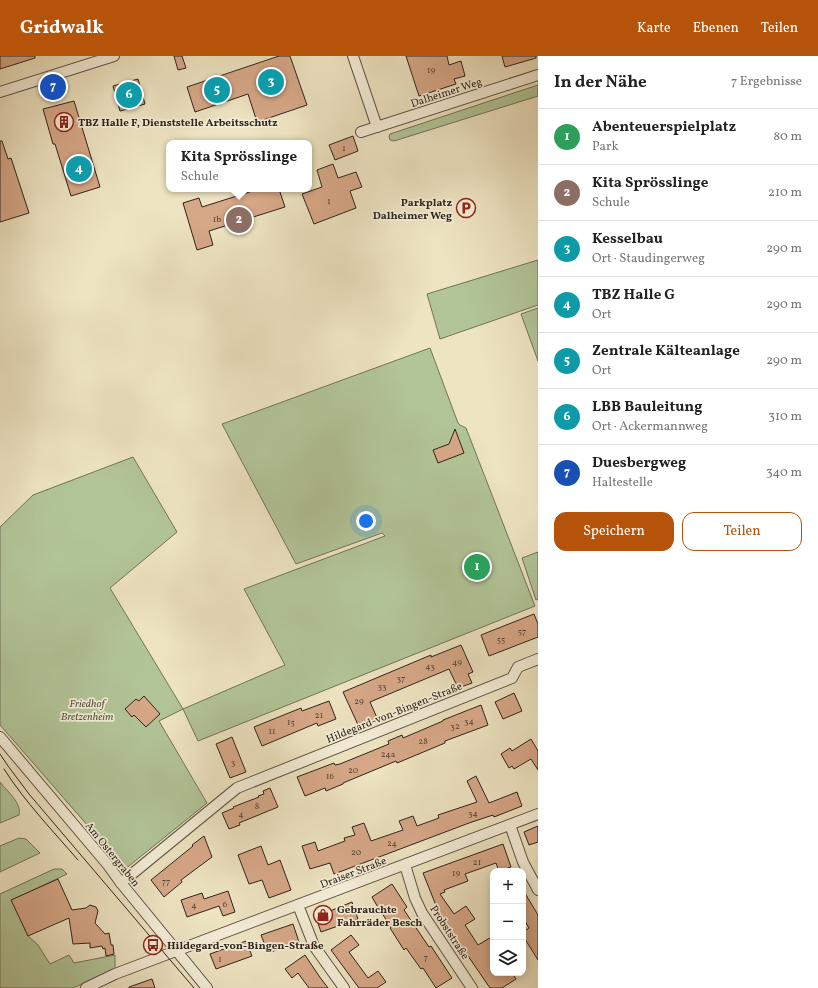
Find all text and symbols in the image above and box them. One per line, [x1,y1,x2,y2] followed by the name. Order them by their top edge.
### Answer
[20,15,104,41] text: Gridwalk
[637,19,671,38] text: Karte
[693,19,739,38] text: Ebenen
[761,19,798,38] text: Teilen
[427,64,435,77] house number: 19
[258,67,284,97] pin: 3
[554,71,647,94] text: In der Nähe
[40,72,66,102] pin: 7
[731,73,802,91] text: 7 Ergebnisse
[204,75,230,105] pin: 5
[409,75,484,112] street label: Dalheimer Weg
[116,80,142,110] pin: 6
[53,111,75,133] building icon: TBZ Halle F, Dienststelle Arbeitsschutz
[78,116,278,131] place label: TBZ Halle F, Dienststelle Arbeitsschutz
[592,117,736,138] text: Abenteuerspielplatz
[564,128,570,146] text: 1
[773,128,802,146] text: 80 m
[592,138,619,156] text: Park
[166,140,312,192] popup
[342,142,346,155] house number: 1
[181,147,297,168] text: Kita Sprösslinge
[66,154,92,184] pin: 4
[181,168,219,186] text: Schule
[592,173,709,194] text: Kita Sprösslinge
[564,184,570,202] text: 2
[768,184,802,202] text: 210 m
[592,194,630,212] text: Schule
[327,195,331,208] house number: 1
[373,196,452,224] place label: Parkplatz Dalheimer Weg
[455,197,477,219] parking icon: Parkplatz Dalheimer Weg
[226,205,252,235] pin: 2
[213,213,221,226] house number: 1b
[592,229,663,250] text: Kesselbau
[564,240,570,258] text: 3
[766,240,802,258] text: 290 m
[592,250,705,268] text: Ort · Staudingerweg
[592,285,675,306] text: TBZ Halle G
[563,296,571,314] text: 4
[766,296,802,314] text: 290 m
[592,306,612,324] text: Ort
[592,341,740,362] text: Zentrale Kälteanlage
[564,352,570,370] text: 5
[766,352,802,370] text: 290 m
[592,362,612,380] text: Ort
[592,397,702,418] text: LBB Bauleitung
[563,408,571,426] text: 6
[768,408,802,426] text: 310 m
[592,418,708,436] text: Ort · Ackermannweg
[592,453,686,474] text: Duesbergweg
[564,464,570,482] text: 7
[766,464,802,482] text: 340 m
[592,474,653,492] text: Haltestelle
[356,511,376,531] your location
[554,512,674,551] button: Speichern
[682,512,802,551] button: Teilen
[464,552,490,582] pin: 1
[518,625,526,638] house number: 57
[497,633,505,646] house number: 55
[452,656,462,669] house number: 49
[425,660,435,673] house number: 43
[397,672,405,685] house number: 37
[324,679,465,748] street label: Hildegard-von-Bingen-Straße
[377,680,387,693] house number: 33
[354,695,364,708] house number: 29
[61,697,114,725] park label: Friedhof Bretzenheim
[315,709,323,722] house number: 21
[464,715,474,728] house number: 34
[287,716,295,729] house number: 15
[450,720,460,733] house number: 32
[269,725,275,738] house number: 11
[418,735,428,748] house number: 28
[381,748,396,761] house number: 24a
[231,756,236,769] house number: 3
[348,764,359,777] house number: 20
[326,770,334,783] house number: 16
[255,800,260,813] house number: 8
[468,807,478,820] house number: 34
[238,808,244,821] house number: 4
[81,819,143,891] street label: Am Ostergraben
[387,837,397,850] house number: 24
[351,846,362,859] house number: 20
[318,854,389,893] street label: Draiser Straße
[473,856,481,869] house number: 21
[452,867,460,880] house number: 19
[490,868,526,976] map controls
[490,868,526,904] button: +
[162,875,170,888] house number: 77
[223,898,228,911] house number: 6
[191,899,197,912] house number: 4
[337,903,423,931] place label: Gebrauchte Fahrräder Besch
[426,903,472,963] street label: Probststraße
[312,904,334,926] shop icon: Gebrauchte Fahrräder Besch
[490,904,526,940] button: −
[142,934,164,956] bus stop icon: Hildegard-von-Bingen-Straße
[167,939,324,954] place label: Hildegard-von-Bingen-Straße
[490,940,526,976] button: layers
[424,951,428,964] house number: 7
[218,953,222,966] house number: 1

